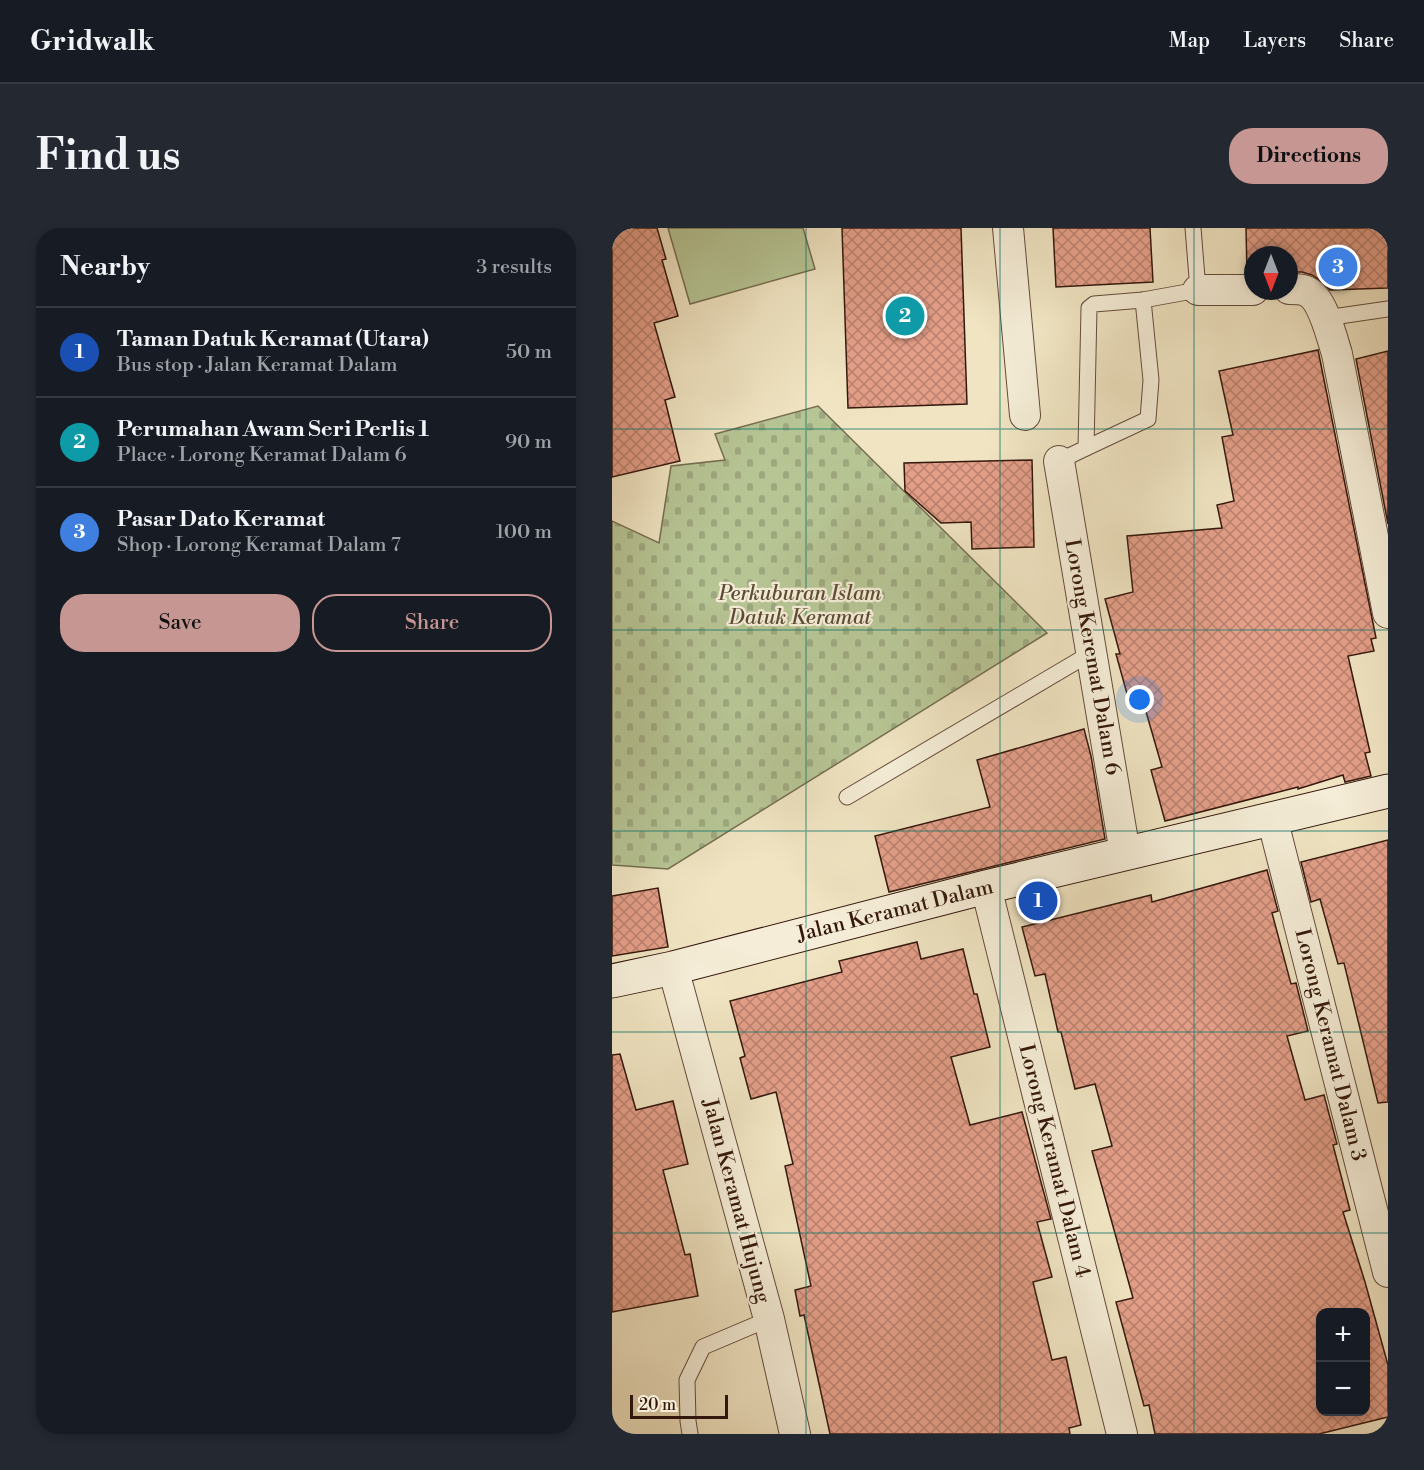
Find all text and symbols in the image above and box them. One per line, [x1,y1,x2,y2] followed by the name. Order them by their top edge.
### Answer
[30,24,154,59] text: Gridwalk
[1169,28,1210,54] text: Map
[1243,28,1306,54] text: Layers
[1339,28,1394,54] text: Share
[1229,128,1388,184] button: Directions
[36,130,180,183] text: Find us
[1318,244,1358,290] pin: 3
[1244,246,1298,300] north arrow
[60,251,150,283] text: Nearby
[476,255,552,280] text: 3 results
[886,294,924,338] pin: 2
[117,326,429,353] text: Taman Datuk Keramat (Utara)
[75,340,84,365] text: 1
[506,340,552,365] text: 50 m
[117,353,397,378] text: Bus stop · Jalan Keramat Dalam
[117,416,429,443] text: Perumahan Awam Seri Perlis 1
[73,430,86,455] text: 2
[505,430,552,455] text: 90 m
[117,443,407,468] text: Place · Lorong Keramat Dalam 6
[117,506,325,533] text: Pasar Dato Keramat
[73,520,86,545] text: 3
[496,520,552,545] text: 100 m
[117,533,401,558] text: Shop · Lorong Keramat Dalam 7
[1058,537,1126,777] street label: Lorong Keremat Dalam 6
[718,581,882,631] park label: Perkuburan Islam Datuk Keramat
[60,594,300,652] button: Save
[312,594,552,652] button: Share
[1125,685,1154,714] your location
[793,874,996,948] street label: Jalan Keramat Dalam
[1018,878,1058,924] pin: 1
[1289,926,1371,1164] street label: Lorong Keramat Dalam 3
[1012,1042,1096,1280] street label: Lorong Keramat Dalam 4
[696,1095,776,1306] street label: Jalan Keramat Hujung
[1316,1308,1370,1416] map controls
[1316,1308,1370,1362] button: +
[1316,1362,1370,1416] button: −
[630,1392,728,1420] scale bar
[639,1395,676,1415] text: 20 m

